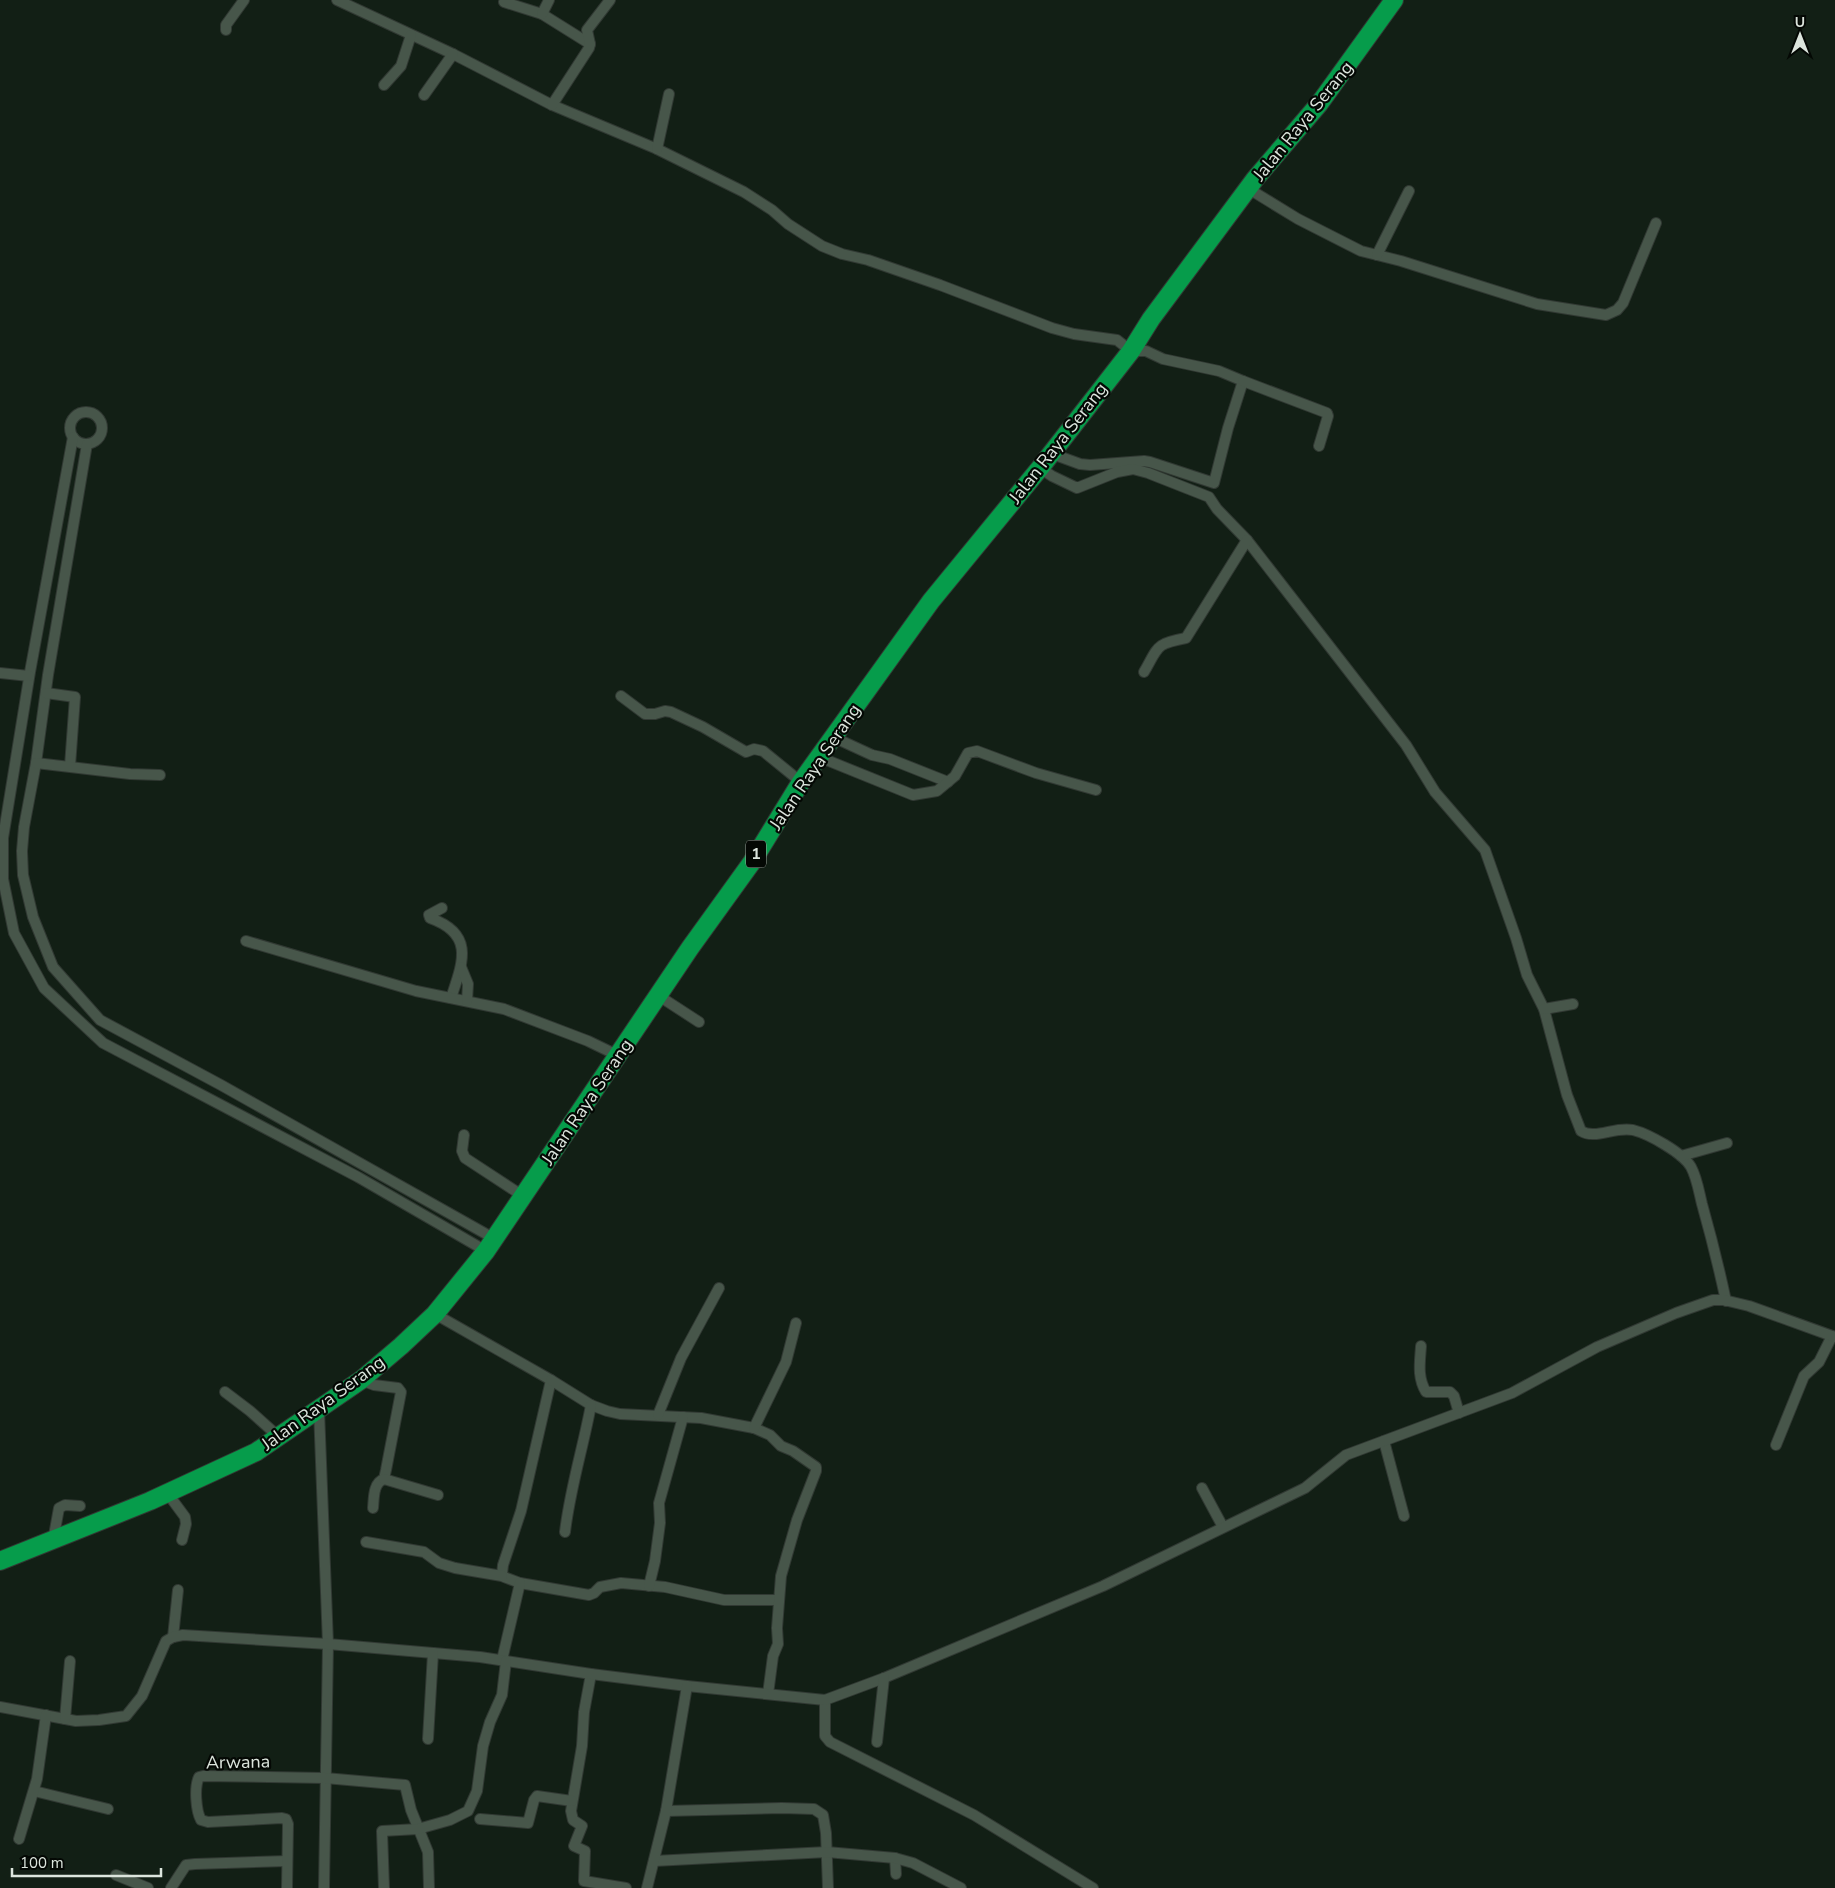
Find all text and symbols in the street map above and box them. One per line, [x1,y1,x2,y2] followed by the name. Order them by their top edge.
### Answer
[1775,10,1825,60] north arrow
[1795,13,1805,32] text: U
[1247,56,1359,186] street label: Jalan Raya Serang
[1003,378,1113,509] street label: Jalan Raya Serang
[763,699,866,836] street label: Jalan Raya Serang
[746,841,766,868] road number: 1
[535,1034,638,1171] street label: Jalan Raya Serang
[256,1350,390,1457] street label: Jalan Raya Serang
[206,1749,270,1775] street label: Arwana
[12,1846,161,1878] scale bar
[20,1853,64,1873] text: 100 m

